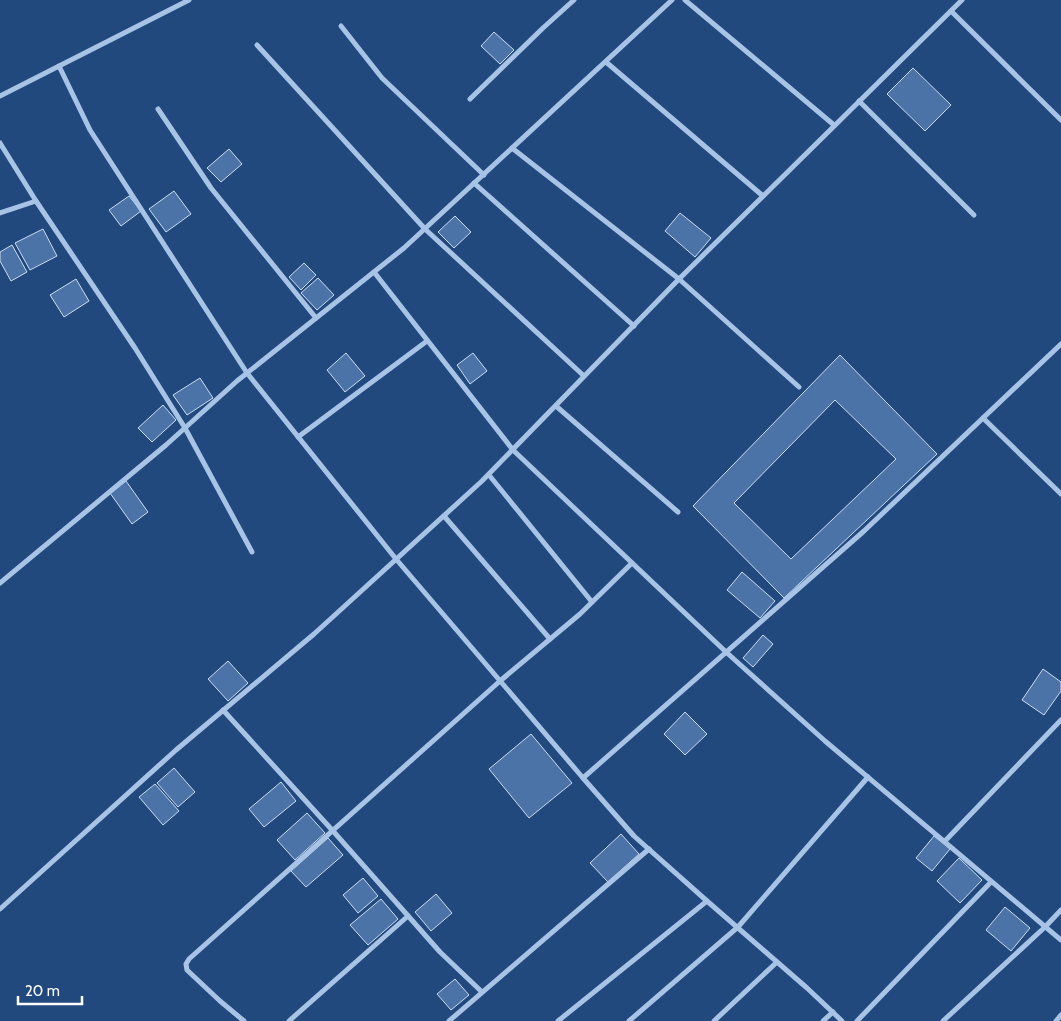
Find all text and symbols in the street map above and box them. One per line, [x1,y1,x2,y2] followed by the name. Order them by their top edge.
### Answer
[18,974,81,1006] scale bar
[25,982,60,1000] text: 20 m

